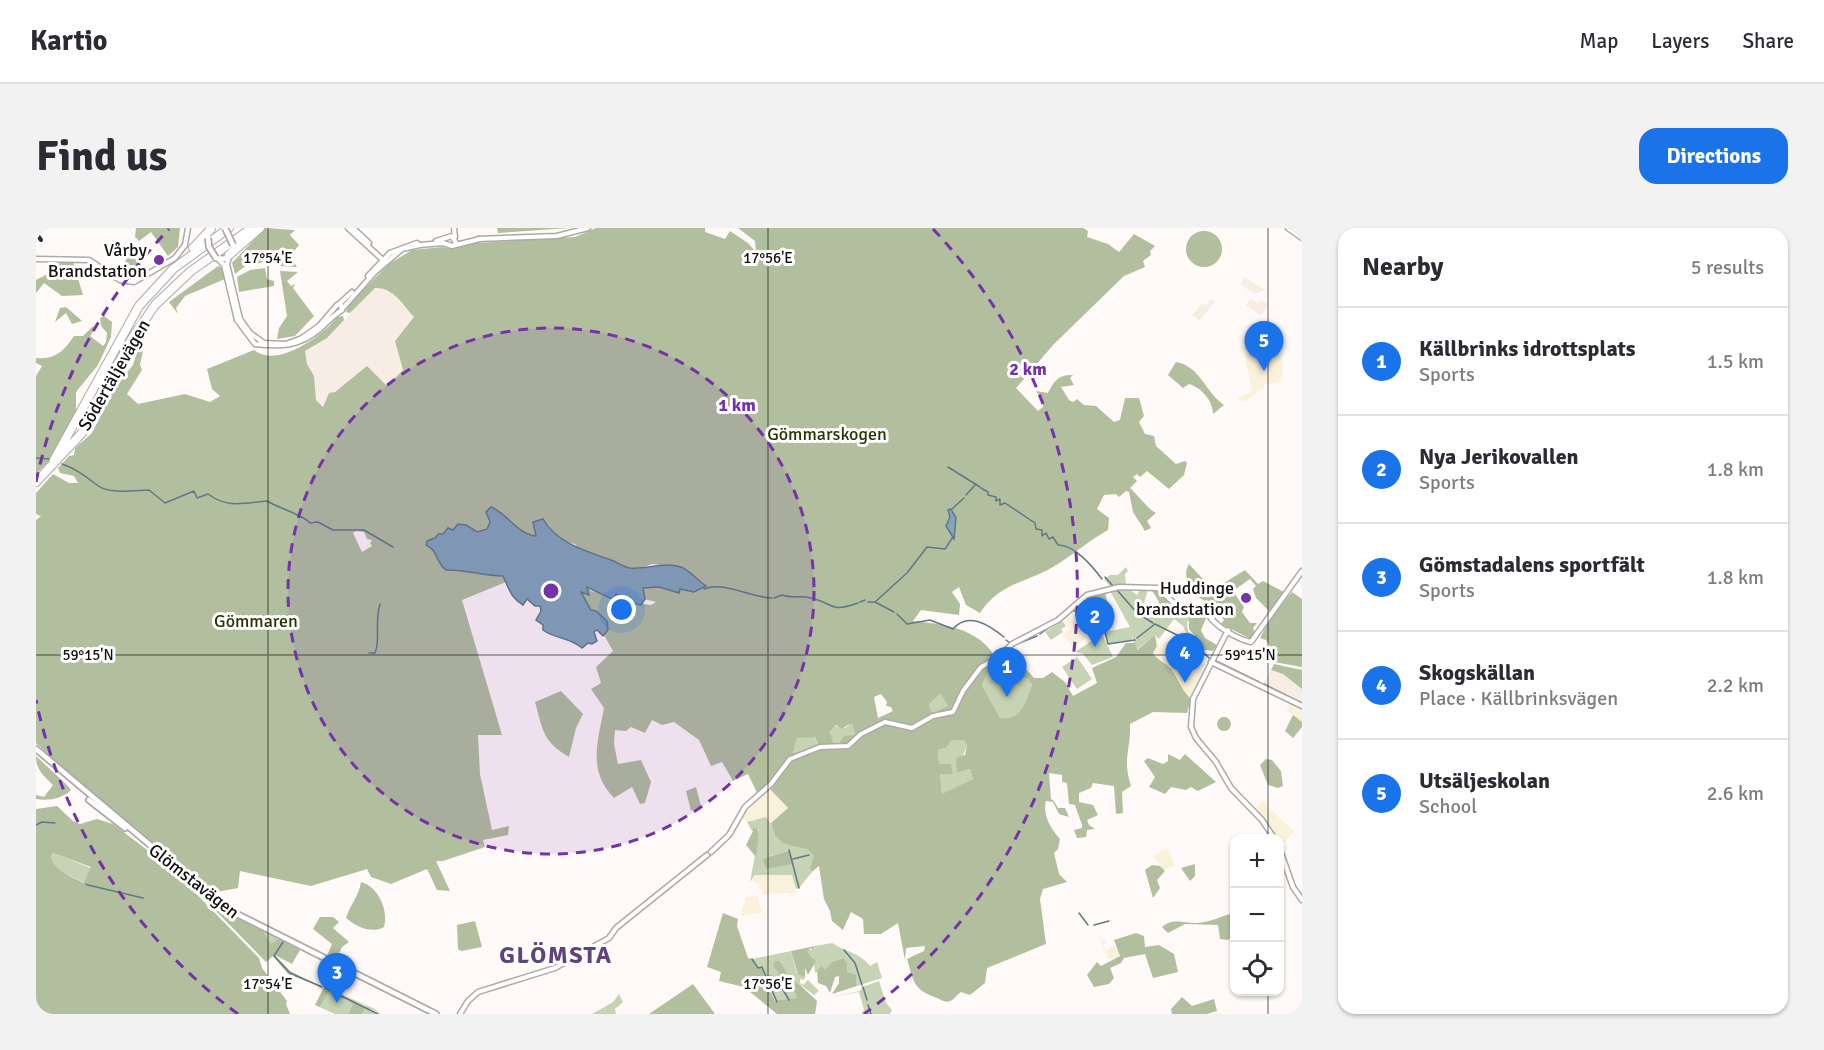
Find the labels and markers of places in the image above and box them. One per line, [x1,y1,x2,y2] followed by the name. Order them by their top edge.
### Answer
[48,239,148,282] place label: Vårby Brandstation
[152,253,166,267] marker: Vårby Brandstation
[1244,322,1284,371] pin: 5
[1136,577,1234,620] place label: Huddinge brandstation
[541,581,561,601] centre of rings
[1239,591,1253,605] marker: Huddinge brandstation
[1076,598,1114,647] pin: 2
[1166,634,1204,683] pin: 4
[988,648,1026,697] pin: 1
[318,954,356,1003] pin: 3

